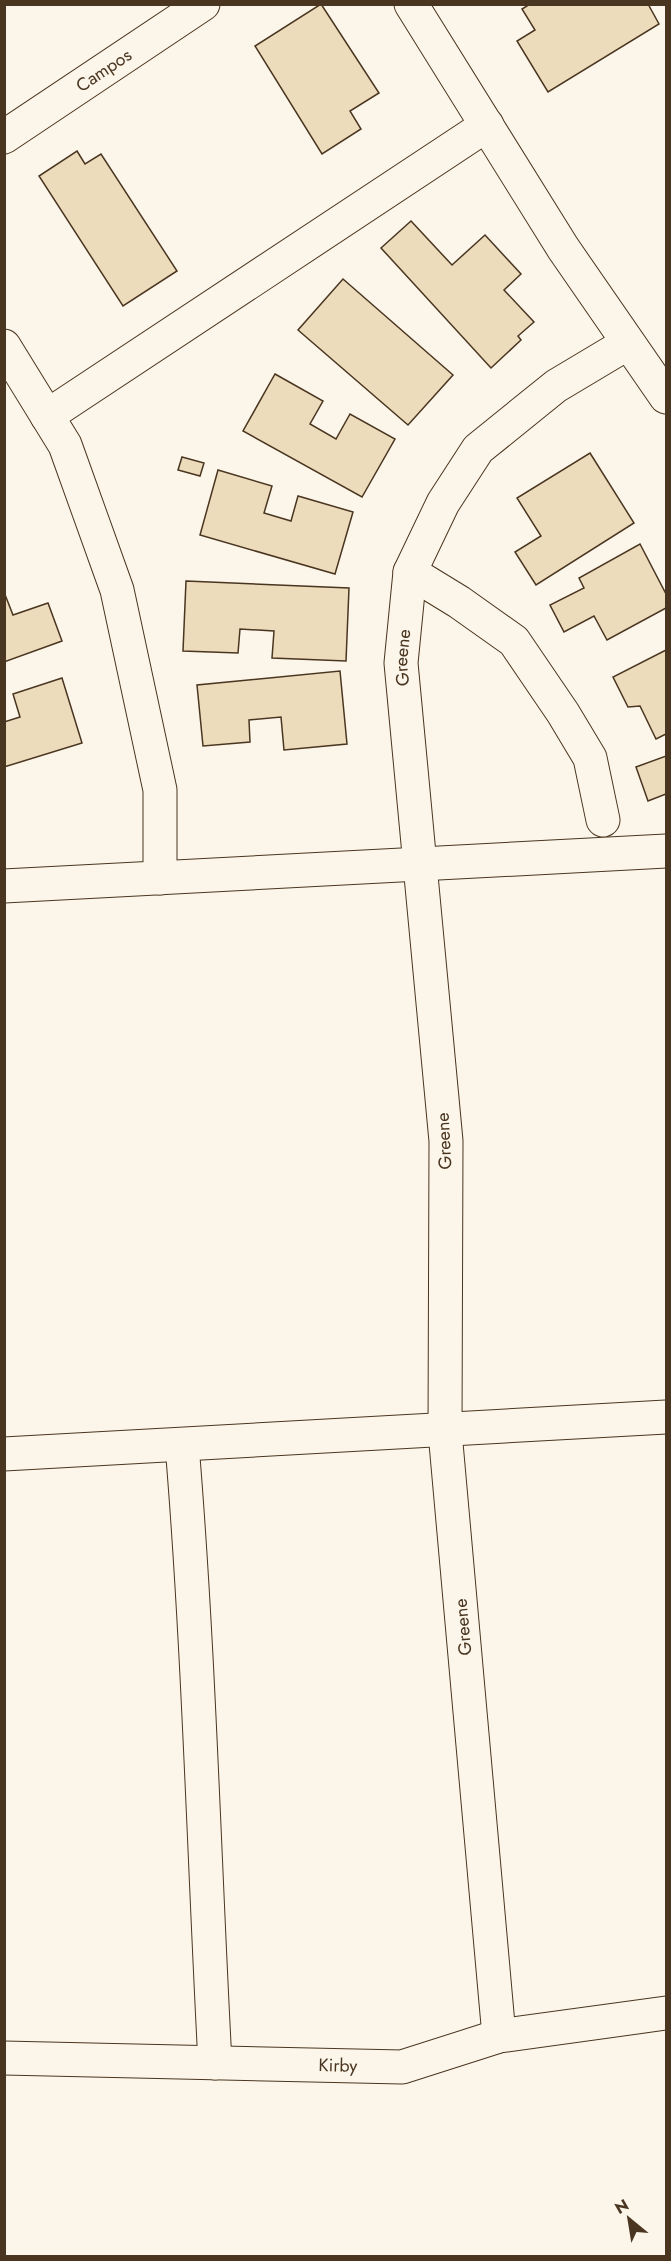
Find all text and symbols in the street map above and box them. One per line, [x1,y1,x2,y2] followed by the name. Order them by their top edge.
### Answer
[71,42,137,98] street label: Campos
[388,628,417,687] street label: Greene
[430,1112,458,1170] street label: Greene
[448,1597,478,1657] street label: Greene
[318,2052,358,2079] street label: Kirby
[599,2189,659,2249] north arrow
[610,2193,633,2220] text: N

